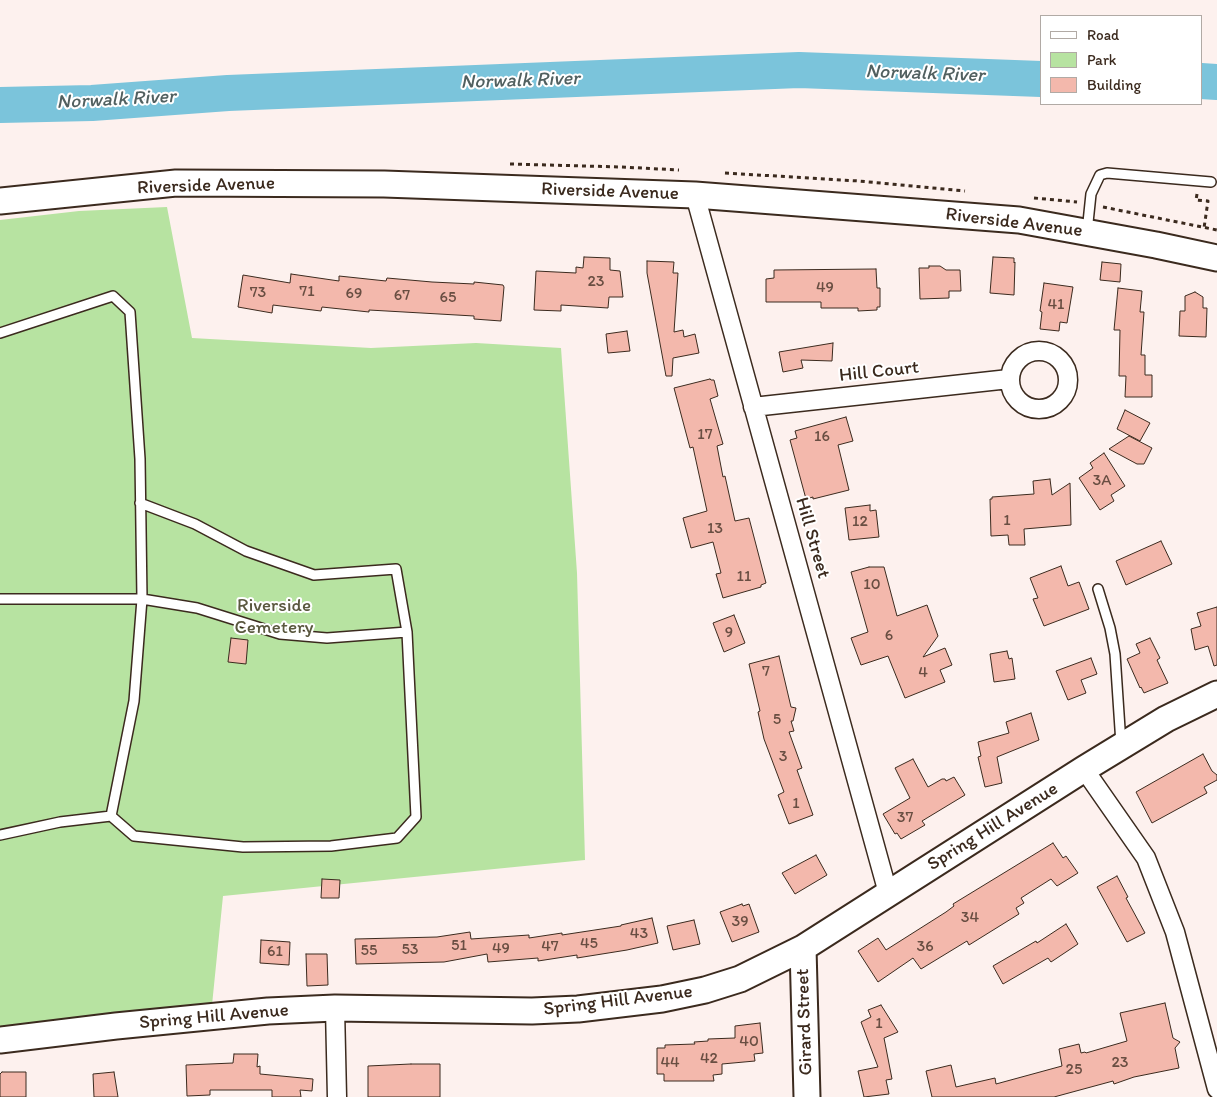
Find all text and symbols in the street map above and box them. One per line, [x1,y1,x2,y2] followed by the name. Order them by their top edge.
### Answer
[1040,15,1202,105] legend
[1087,26,1119,44] text: Road
[1087,51,1117,69] text: Park
[865,60,985,88] water label: Norwalk River
[460,67,580,95] water label: Norwalk River
[1087,76,1141,94] text: Building
[56,85,176,115] water label: Norwalk River
[137,172,275,200] street label: Riverside Avenue
[541,178,679,206] street label: Riverside Avenue
[944,203,1084,243] street label: Riverside Avenue
[587,272,605,292] house number: 23
[816,278,834,298] house number: 49
[299,282,315,302] house number: 71
[250,283,266,303] house number: 73
[346,284,362,304] house number: 69
[394,286,410,306] house number: 67
[440,288,456,308] house number: 65
[1047,295,1065,315] house number: 41
[838,356,920,388] street label: Hill Court
[697,425,713,445] house number: 17
[814,427,830,447] house number: 16
[1093,471,1111,491] house number: 3A
[790,495,834,581] street label: Hill Street
[1003,511,1011,531] house number: 1
[852,512,868,532] house number: 12
[707,519,723,539] house number: 13
[737,567,751,587] house number: 11
[863,575,881,595] house number: 10
[234,595,314,639] park label: Riverside Cemetery
[725,623,733,643] house number: 9
[885,626,893,646] house number: 6
[762,662,770,682] house number: 7
[918,663,928,683] house number: 4
[773,710,781,730] house number: 5
[779,747,787,767] house number: 3
[923,778,1063,876] street label: Spring Hill Avenue
[792,794,800,814] house number: 1
[897,808,913,828] house number: 37
[961,908,979,928] house number: 34
[731,912,749,932] house number: 39
[630,924,648,944] house number: 43
[580,934,598,954] house number: 45
[451,936,467,956] house number: 51
[541,937,559,957] house number: 47
[916,937,934,957] house number: 36
[492,939,510,959] house number: 49
[401,940,419,960] house number: 53
[361,941,377,961] house number: 55
[267,942,283,962] house number: 61
[792,968,818,1076] street label: Girard Street
[542,981,694,1021] street label: Spring Hill Avenue
[138,999,290,1035] street label: Spring Hill Avenue
[875,1014,883,1034] house number: 1
[739,1032,759,1052] house number: 40
[700,1049,718,1069] house number: 42
[660,1053,680,1073] house number: 44
[1111,1053,1129,1073] house number: 23
[1066,1060,1082,1080] house number: 25

